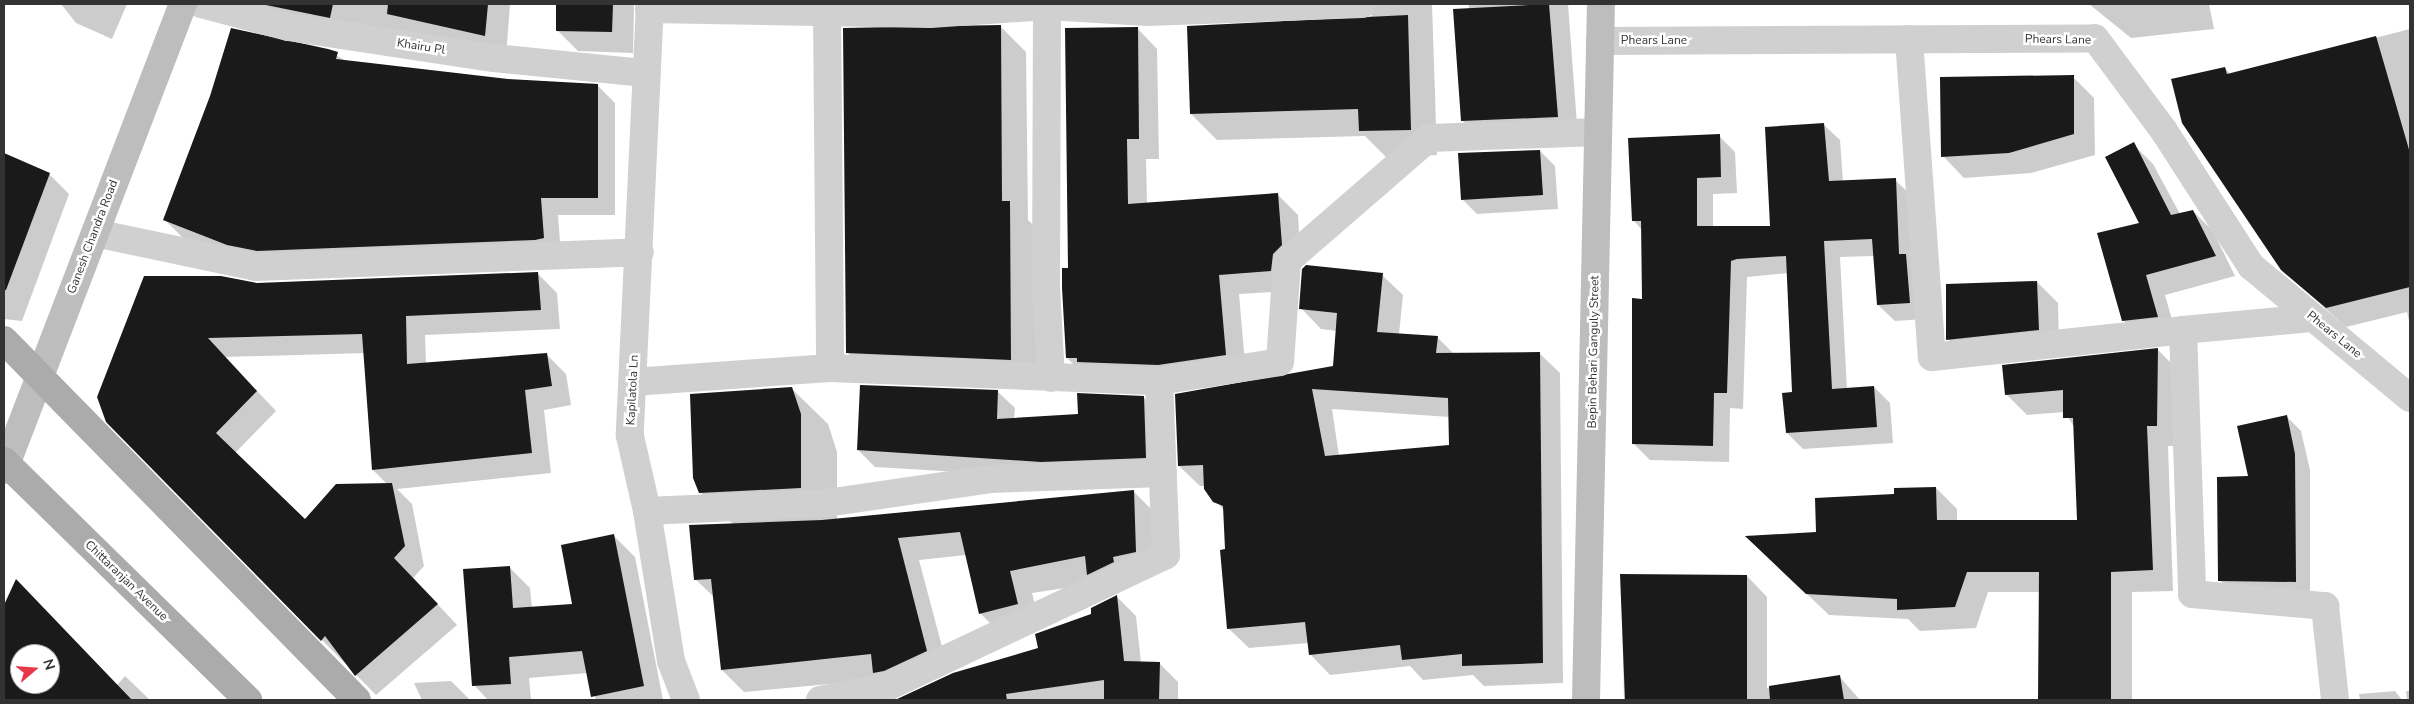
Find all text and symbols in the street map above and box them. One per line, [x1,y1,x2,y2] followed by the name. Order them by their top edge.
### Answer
[2025,32,2091,48] street label: Phears Lane
[1621,34,1687,48] street label: Phears Lane
[396,36,446,58] street label: Khairu Pl
[65,178,121,296] street label: Ganesh Chandra Road
[1585,275,1603,429] street label: Bepin Behari Ganguly Street
[2304,309,2364,361] street label: Phears Lane
[624,354,642,426] street label: Kapilatola Ln
[82,538,170,624] street label: Chittaranjan Avenue
[10,644,60,694] north arrow
[38,657,59,672] text: N

